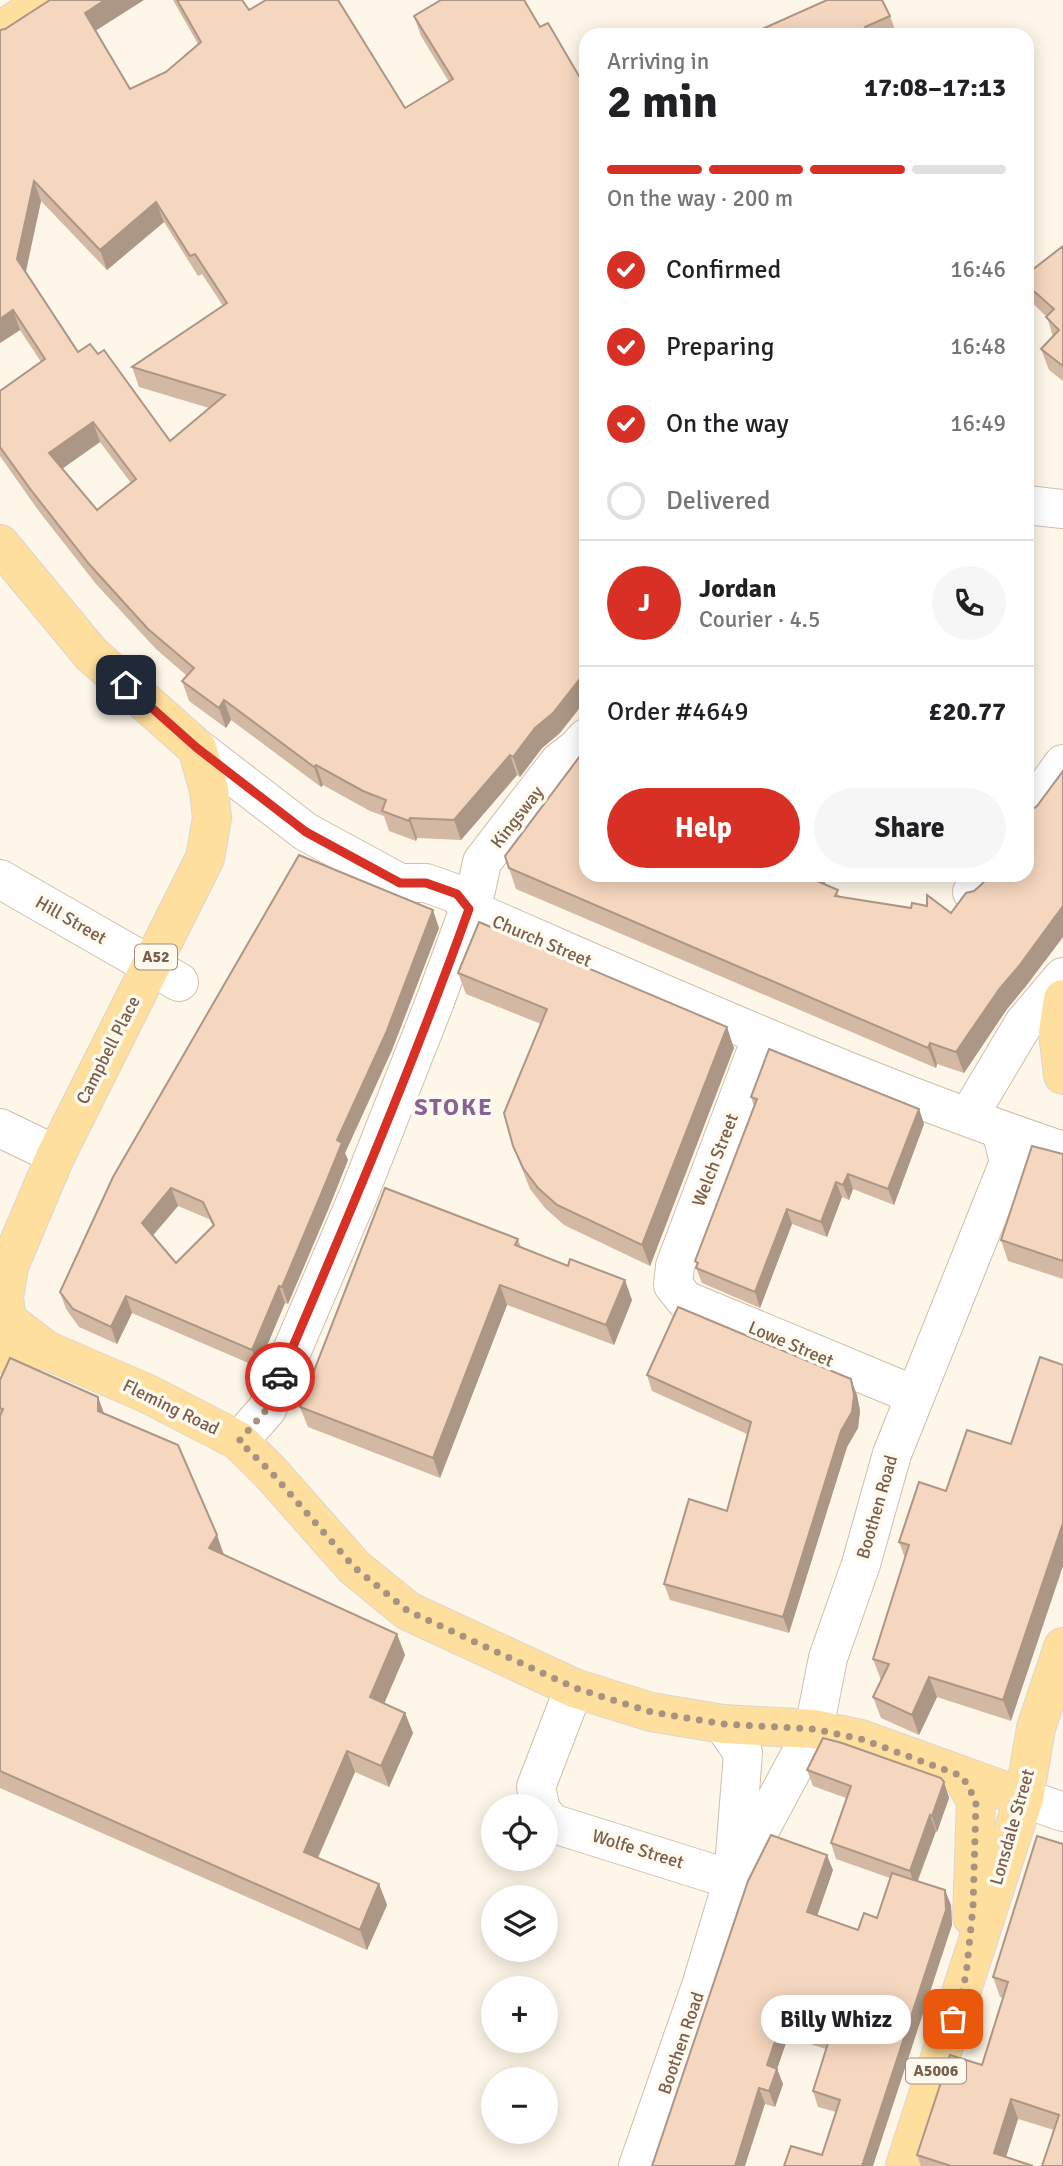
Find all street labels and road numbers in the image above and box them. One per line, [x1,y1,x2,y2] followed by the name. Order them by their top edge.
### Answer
[486,781,548,853] street label: Kingsway
[32,891,110,949] street label: Hill Street
[489,910,595,972] street label: Church Street
[135,945,177,970] road number: A52
[71,992,145,1108] street label: Campbell Place
[687,1110,743,1210] street label: Welch Street
[745,1316,837,1372] street label: Lowe Street
[119,1374,223,1440] street label: Fleming Road
[852,1453,902,1561] street label: Boothen Road
[985,1766,1039,1888] street label: Lonsdale Street
[589,1825,687,1873] street label: Wolfe Street
[653,1989,709,2097] street label: Boothen Road
[906,2058,966,2084] road number: A5006

